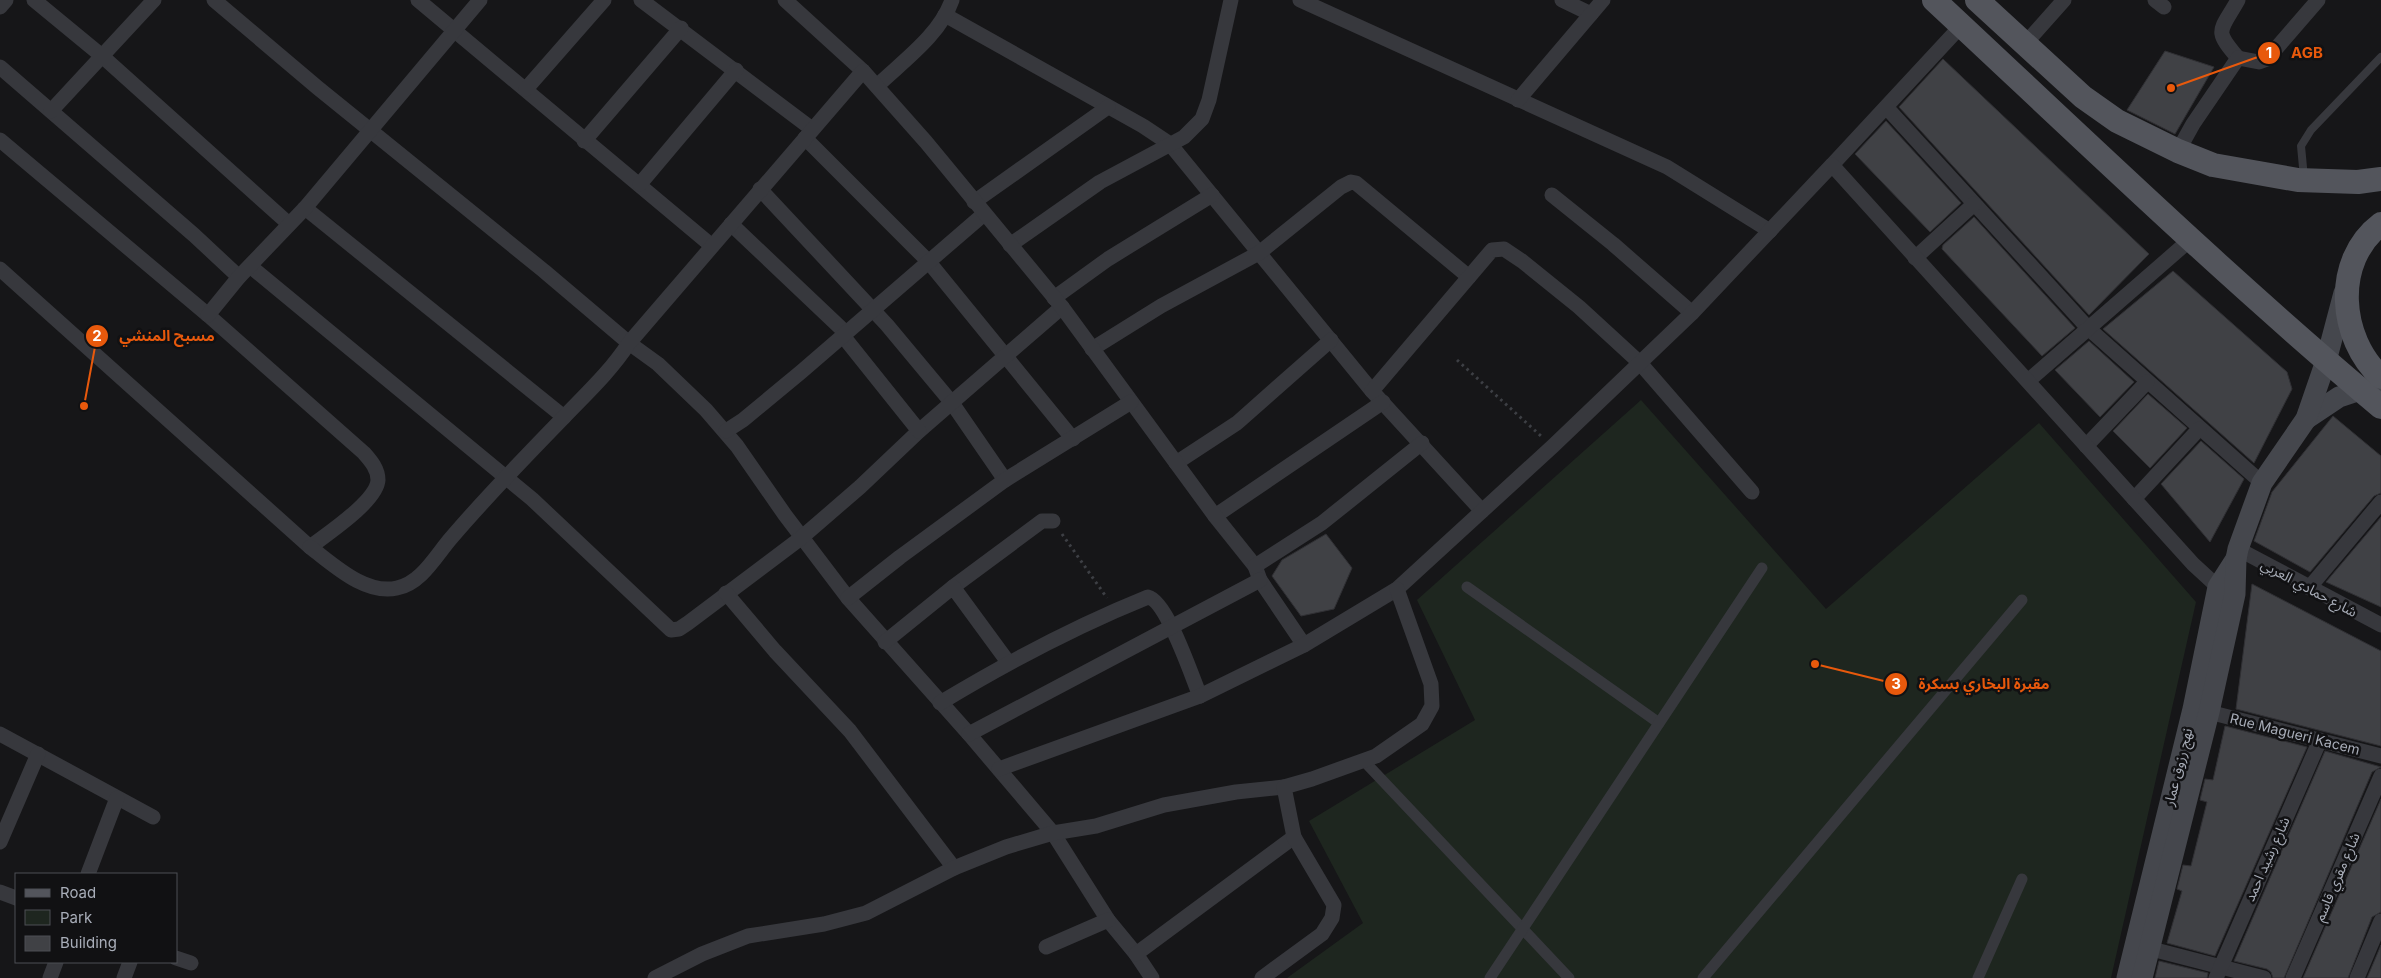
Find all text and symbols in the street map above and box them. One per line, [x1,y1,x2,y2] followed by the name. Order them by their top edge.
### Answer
[2256,38,2333,68] callout: AGB
[2266,43,2272,62] text: 1
[2291,43,2323,62] text: AGB
[84,321,224,351] callout: مسبح المنشي
[92,326,102,345] text: 2
[119,326,215,347] text: مسبح المنشي
[2257,555,2360,623] street label: شارع حمادي العربي
[1883,669,2059,699] callout: مقبرة البخاري بسكرة
[1891,674,1901,693] text: 3
[1919,674,2049,695] text: مقبرة البخاري بسكرة
[2228,709,2362,758] street label: Rue Magueri Kacem
[2159,726,2198,809] street label: نهج رزوق عمار
[2240,814,2295,905] street label: شارع رشيد احمد
[2310,830,2366,925] street label: شارع مقري قاسم
[15,873,178,963] legend
[60,883,96,902] text: Road
[60,908,93,927] text: Park
[60,933,117,952] text: Building

